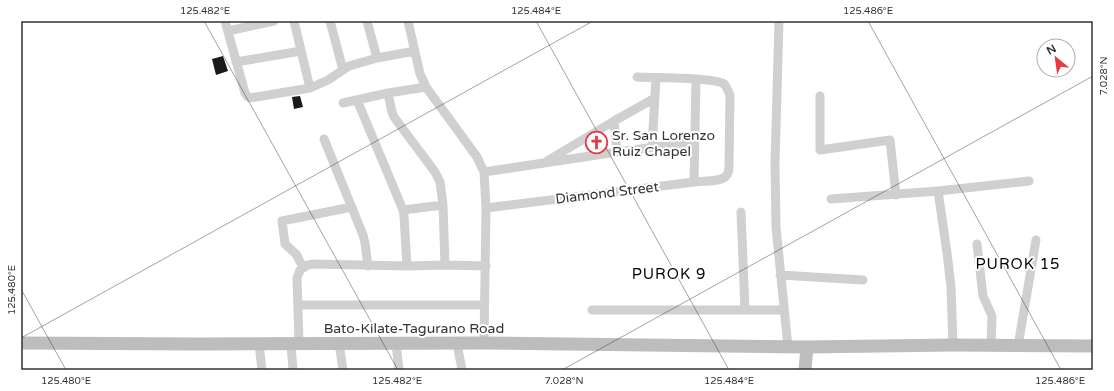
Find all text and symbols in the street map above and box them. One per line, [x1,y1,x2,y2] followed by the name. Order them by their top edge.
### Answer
[180,5,230,17] text: 125.482°E
[511,5,561,17] text: 125.484°E
[843,5,893,17] text: 125.486°E
[1036,38,1076,78] north arrow
[1044,42,1058,58] text: N
[1098,56,1110,96] text: 7.028°N
[612,127,715,160] place label: Sr. San Lorenzo Ruiz Chapel
[583,130,609,156] church icon: Sr. San Lorenzo Ruiz Chapel
[554,178,660,208] street label: Diamond Street
[975,255,1061,273] district label: PUROK 15
[6,265,18,315] text: 125.480°E
[632,265,706,283] district label: PUROK 9
[324,320,504,337] street label: Bato-Kilate-Tagurano Road
[41,375,91,387] text: 125.480°E
[372,375,422,387] text: 125.482°E
[544,375,584,387] text: 7.028°N
[704,375,754,387] text: 125.484°E
[1035,375,1085,387] text: 125.486°E

